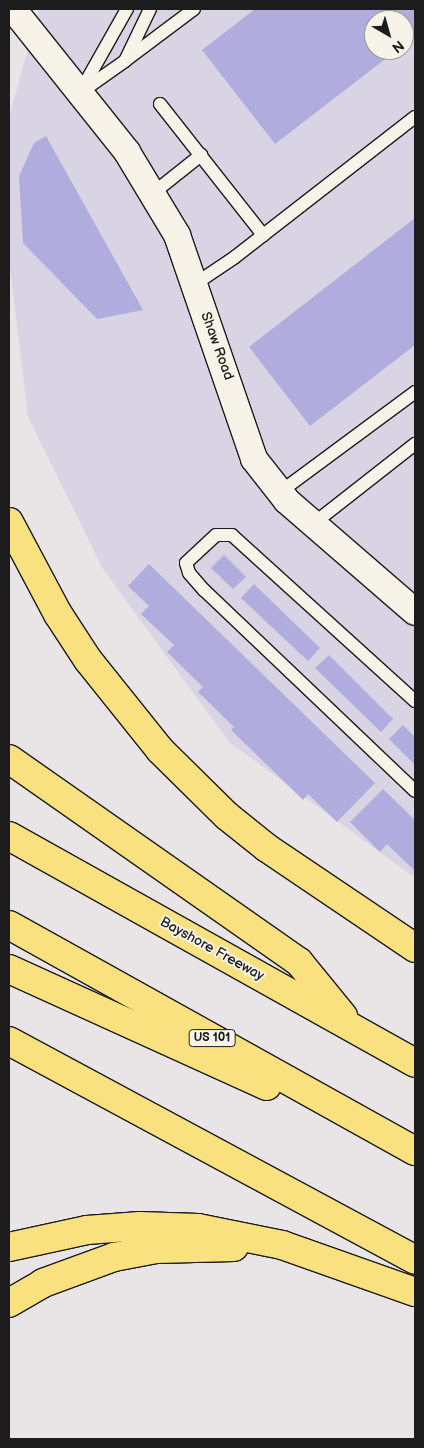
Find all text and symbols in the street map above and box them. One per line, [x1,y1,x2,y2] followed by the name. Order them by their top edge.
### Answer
[364,10,414,60] north arrow
[389,36,407,56] text: N
[197,310,237,382] street label: Shaw Road
[157,913,267,985] street label: Bayshore Freeway
[188,1028,236,1048] road number: US 101

